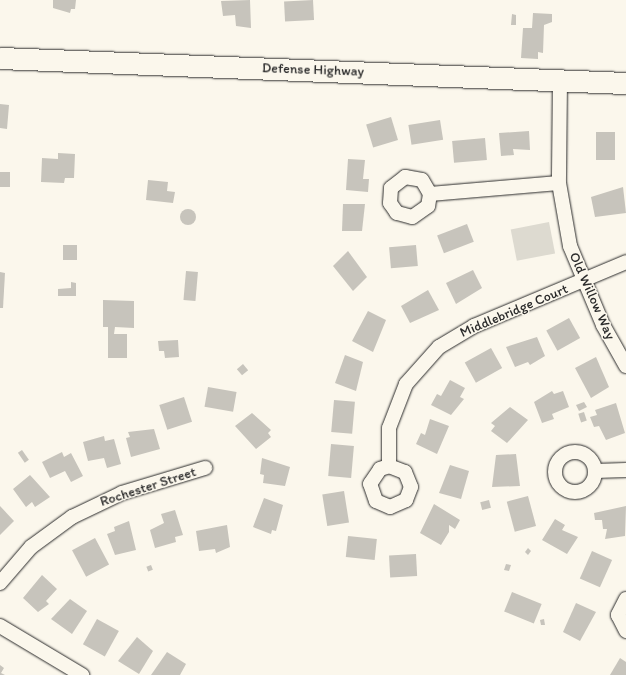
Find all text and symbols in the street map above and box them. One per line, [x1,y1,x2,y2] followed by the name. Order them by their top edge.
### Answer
[262,60,364,80] street label: Defense Highway
[565,250,619,342] street label: Old Willow Way
[457,281,571,341] street label: Middlebridge Court
[98,464,198,510] street label: Rochester Street

